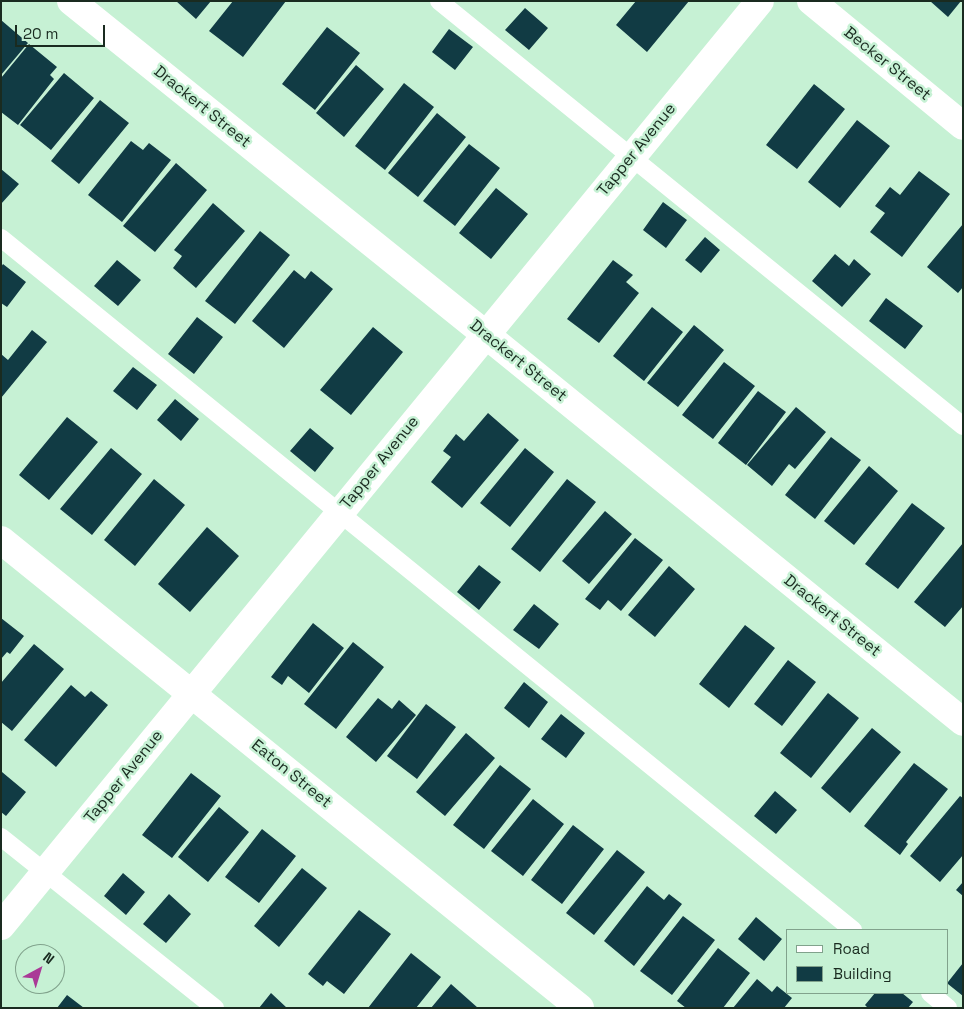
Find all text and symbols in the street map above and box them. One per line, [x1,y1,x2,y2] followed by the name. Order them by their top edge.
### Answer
[18,15,108,47] scale bar
[840,23,934,105] street label: Becker Street
[23,24,58,43] text: 20 m
[150,62,254,152] street label: Drackert Street
[594,100,680,200] street label: Tapper Avenue
[466,316,570,406] street label: Drackert Street
[337,413,423,513] street label: Tapper Avenue
[780,571,884,661] street label: Drackert Street
[81,727,167,827] street label: Tapper Avenue
[247,736,335,812] street label: Eaton Street
[786,929,949,994] legend
[833,939,870,958] text: Road
[15,944,65,994] north arrow
[39,948,58,968] text: N
[833,964,892,983] text: Building

